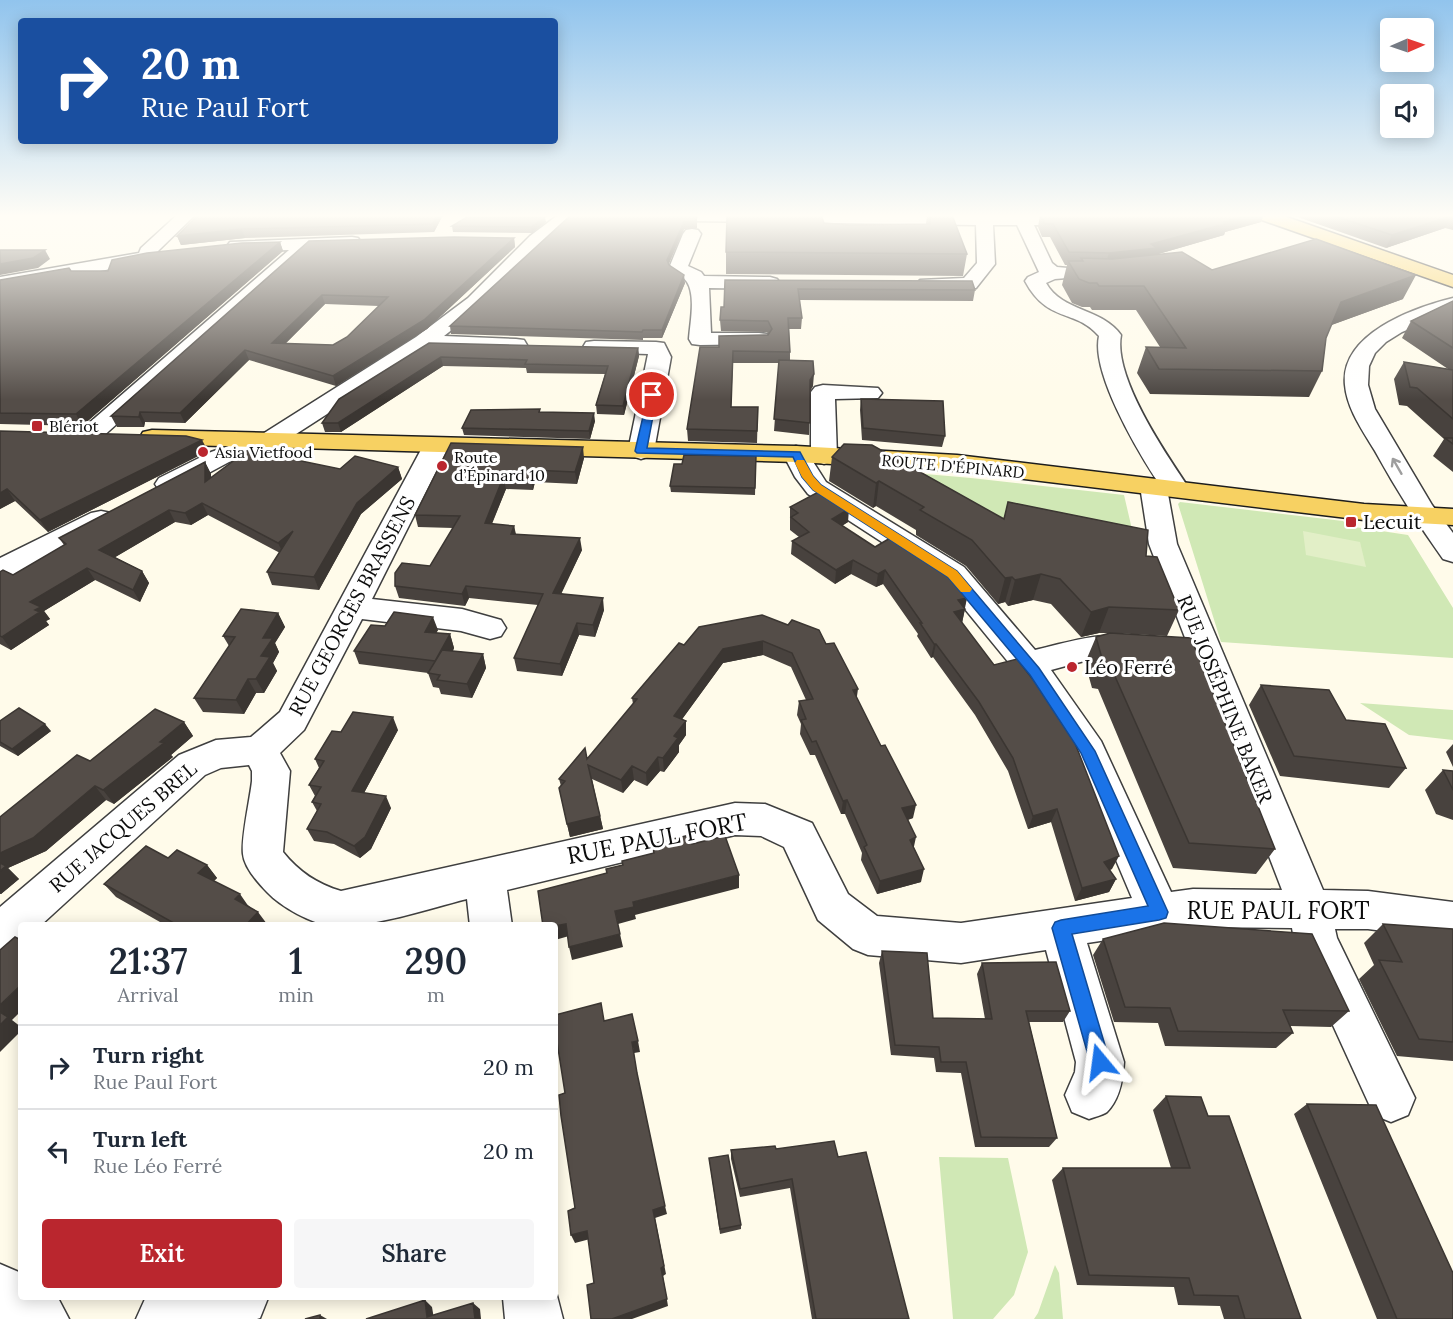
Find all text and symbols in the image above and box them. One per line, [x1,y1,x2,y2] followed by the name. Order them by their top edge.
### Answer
[1380,18,1434,72] north arrow
[1380,18,1434,138] map controls
[141,37,240,91] text: 20 m
[42,42,120,120] icon: right
[1380,84,1434,138] button: sound
[141,90,309,124] text: Rue Paul Fort
[626,369,677,420] pin
[635,378,668,411] icon: arrive
[49,416,100,436] place label: Blériot
[30,419,44,433] marker: Blériot
[214,442,313,462] place label: Asia Vietfood
[196,445,210,459] marker: Asia Vietfood
[454,447,545,485] place label: Route d’Épinard 10
[881,450,1025,482] street label: ROUTE D'ÉPINARD
[1390,458,1402,475] one-way arrow
[435,459,449,473] marker: Route d’Épinard 10
[283,492,420,720] street label: RUE GEORGES BRASSENS
[1363,509,1422,534] place label: Lecuit
[1344,515,1358,529] marker: Lecuit
[1172,591,1279,807] street label: RUE JOSÉPHINE BAKER
[1084,654,1173,679] place label: Léo Ferré
[1065,660,1079,674] marker: Léo Ferré
[44,756,202,897] street label: RUE JACQUES BREL
[564,806,750,871] street label: RUE PAUL FORT
[1187,895,1370,926] street label: RUE PAUL FORT
[109,938,188,984] text: 21:37
[289,938,303,984] text: 1
[405,938,467,984] text: 290
[118,982,179,1007] text: Arrival
[278,982,314,1007] text: min
[427,982,445,1007] text: m
[1068,1030,1132,1094] position arrow
[93,1041,204,1069] text: Turn right
[42,1051,75,1084] icon: right
[483,1053,534,1081] text: 20 m
[93,1069,217,1094] text: Rue Paul Fort
[93,1125,187,1153] text: Turn left
[42,1135,75,1168] icon: left
[483,1137,534,1165] text: 20 m
[93,1153,222,1178] text: Rue Léo Ferré
[42,1219,282,1288] button: Exit
[294,1219,534,1288] button: Share

